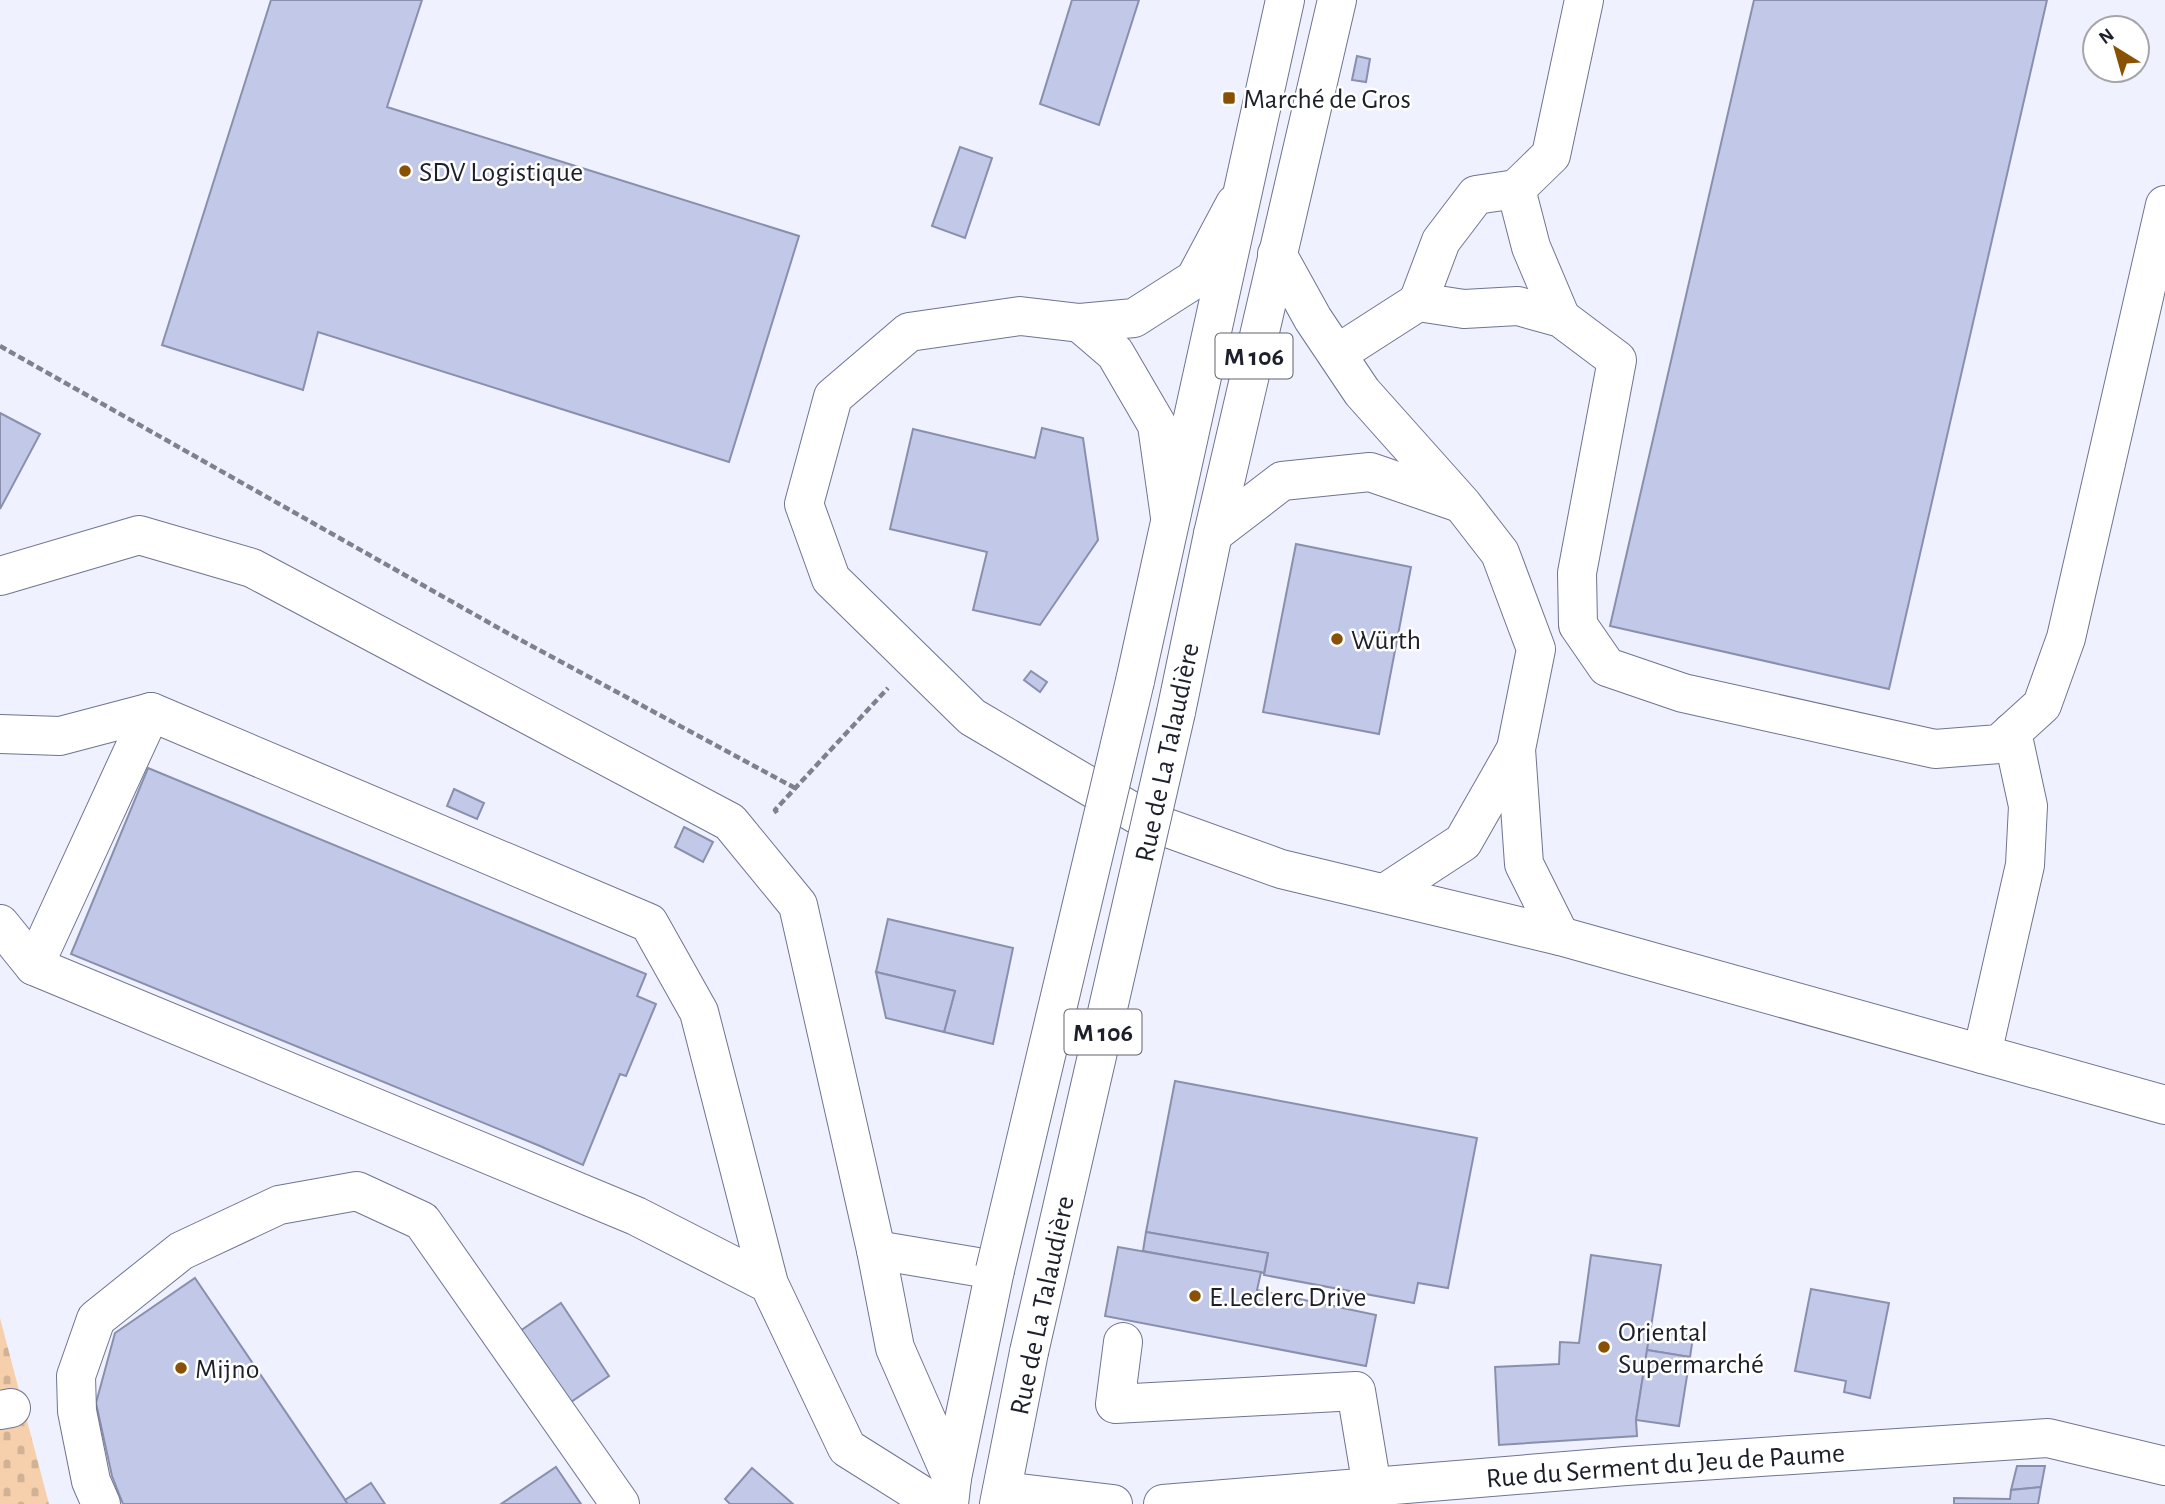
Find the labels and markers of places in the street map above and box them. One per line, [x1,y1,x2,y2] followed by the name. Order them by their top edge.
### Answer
[1243,86,1411,114] place label: Marché de Gros
[1221,90,1237,106] marker: Marché de Gros
[419,159,583,187] place label: SDV Logistique
[397,163,413,179] marker: SDV Logistique
[1351,627,1421,655] place label: Würth
[1329,631,1345,647] marker: Würth
[1209,1284,1366,1312] place label: E.Leclerc Drive
[1187,1288,1203,1304] marker: E.Leclerc Drive
[1618,1319,1764,1379] place label: Oriental Supermarché
[1596,1339,1612,1355] marker: Oriental Supermarché
[195,1356,259,1384] place label: Mijno
[173,1360,189,1376] marker: Mijno

